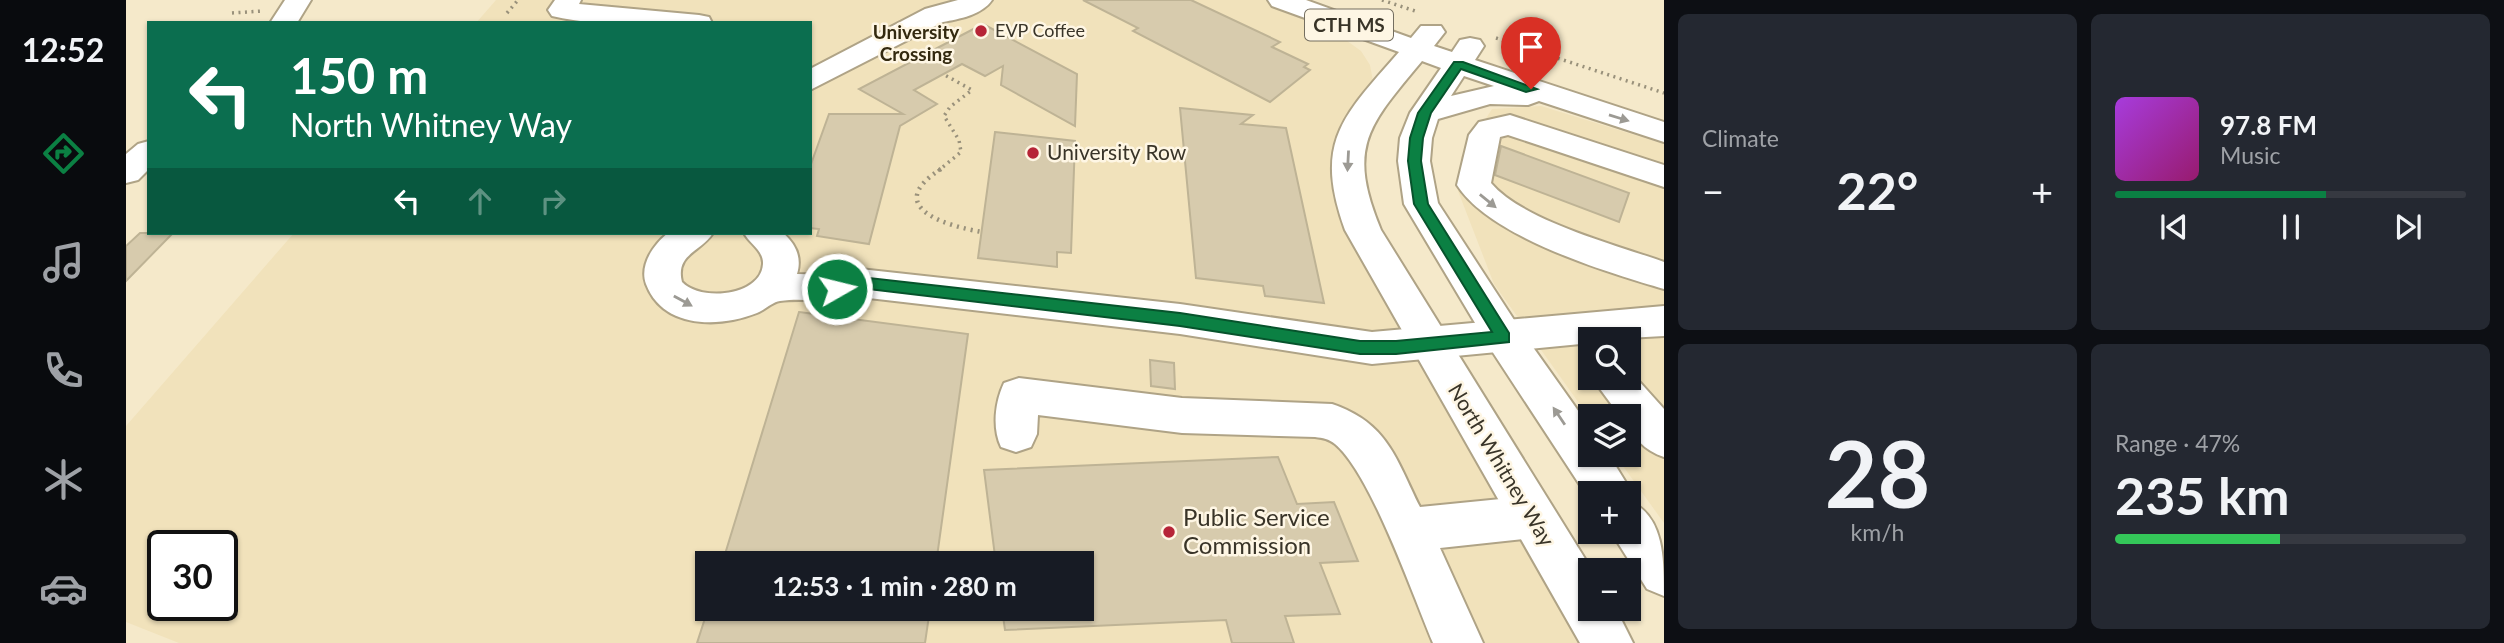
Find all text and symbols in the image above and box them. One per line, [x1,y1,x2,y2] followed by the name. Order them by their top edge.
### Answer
[1305,10,1393,41] road number: CTH MS
[1501,17,1561,89] pin
[995,19,1085,41] place label: EVP Coffee
[873,20,960,65] district label: University Crossing
[973,23,989,39] marker: EVP Coffee
[1512,28,1550,66] icon: arrive
[22,30,104,69] text: 12:52
[290,46,428,104] text: 150 m
[175,49,266,140] icon: left
[290,105,572,144] text: North Whitney Way
[2220,109,2317,141] text: 97.8 FM
[1609,114,1630,124] one-way arrow
[1702,124,1779,152] text: Climate
[39,129,88,178] icon: directions
[1047,139,1187,164] place label: University Row
[2220,141,2280,169] text: Music
[1025,145,1041,161] marker: University Row
[1343,150,1354,172] one-way arrow
[1837,159,1918,221] text: 22°
[1702,168,1724,214] text: −
[2031,168,2053,214] text: +
[388,182,426,220] icon: left
[461,182,499,220] icon: ahead
[534,182,572,220] icon: right
[1478,194,1496,209] one-way arrow
[2155,208,2193,246] icon: previous
[2272,208,2310,246] icon: pause
[2389,208,2427,246] icon: next
[39,238,88,287] icon: music
[800,252,874,326] position arrow
[674,295,694,307] one-way arrow
[1578,327,1641,621] map controls
[1578,327,1641,390] button: search
[39,346,88,395] icon: phone
[1444,378,1561,550] street label: North Whitney Way
[1578,404,1641,467] button: layers
[1553,407,1566,426] one-way arrow
[1825,418,1930,527] text: 28
[2115,429,2240,457] text: Range · 47%
[39,455,88,504] icon: climate
[2115,464,2289,526] text: 235 km
[1578,481,1641,544] button: +
[1183,502,1330,559] place label: Public Service Commission
[1851,518,1904,546] text: km/h
[1161,524,1177,540] marker: Public Service Commission
[147,530,238,621] speed limit sign: 30
[1578,558,1641,621] button: −
[39,564,88,613] icon: car
[772,570,1017,602] text: 12:53 · 1 min · 280 m

